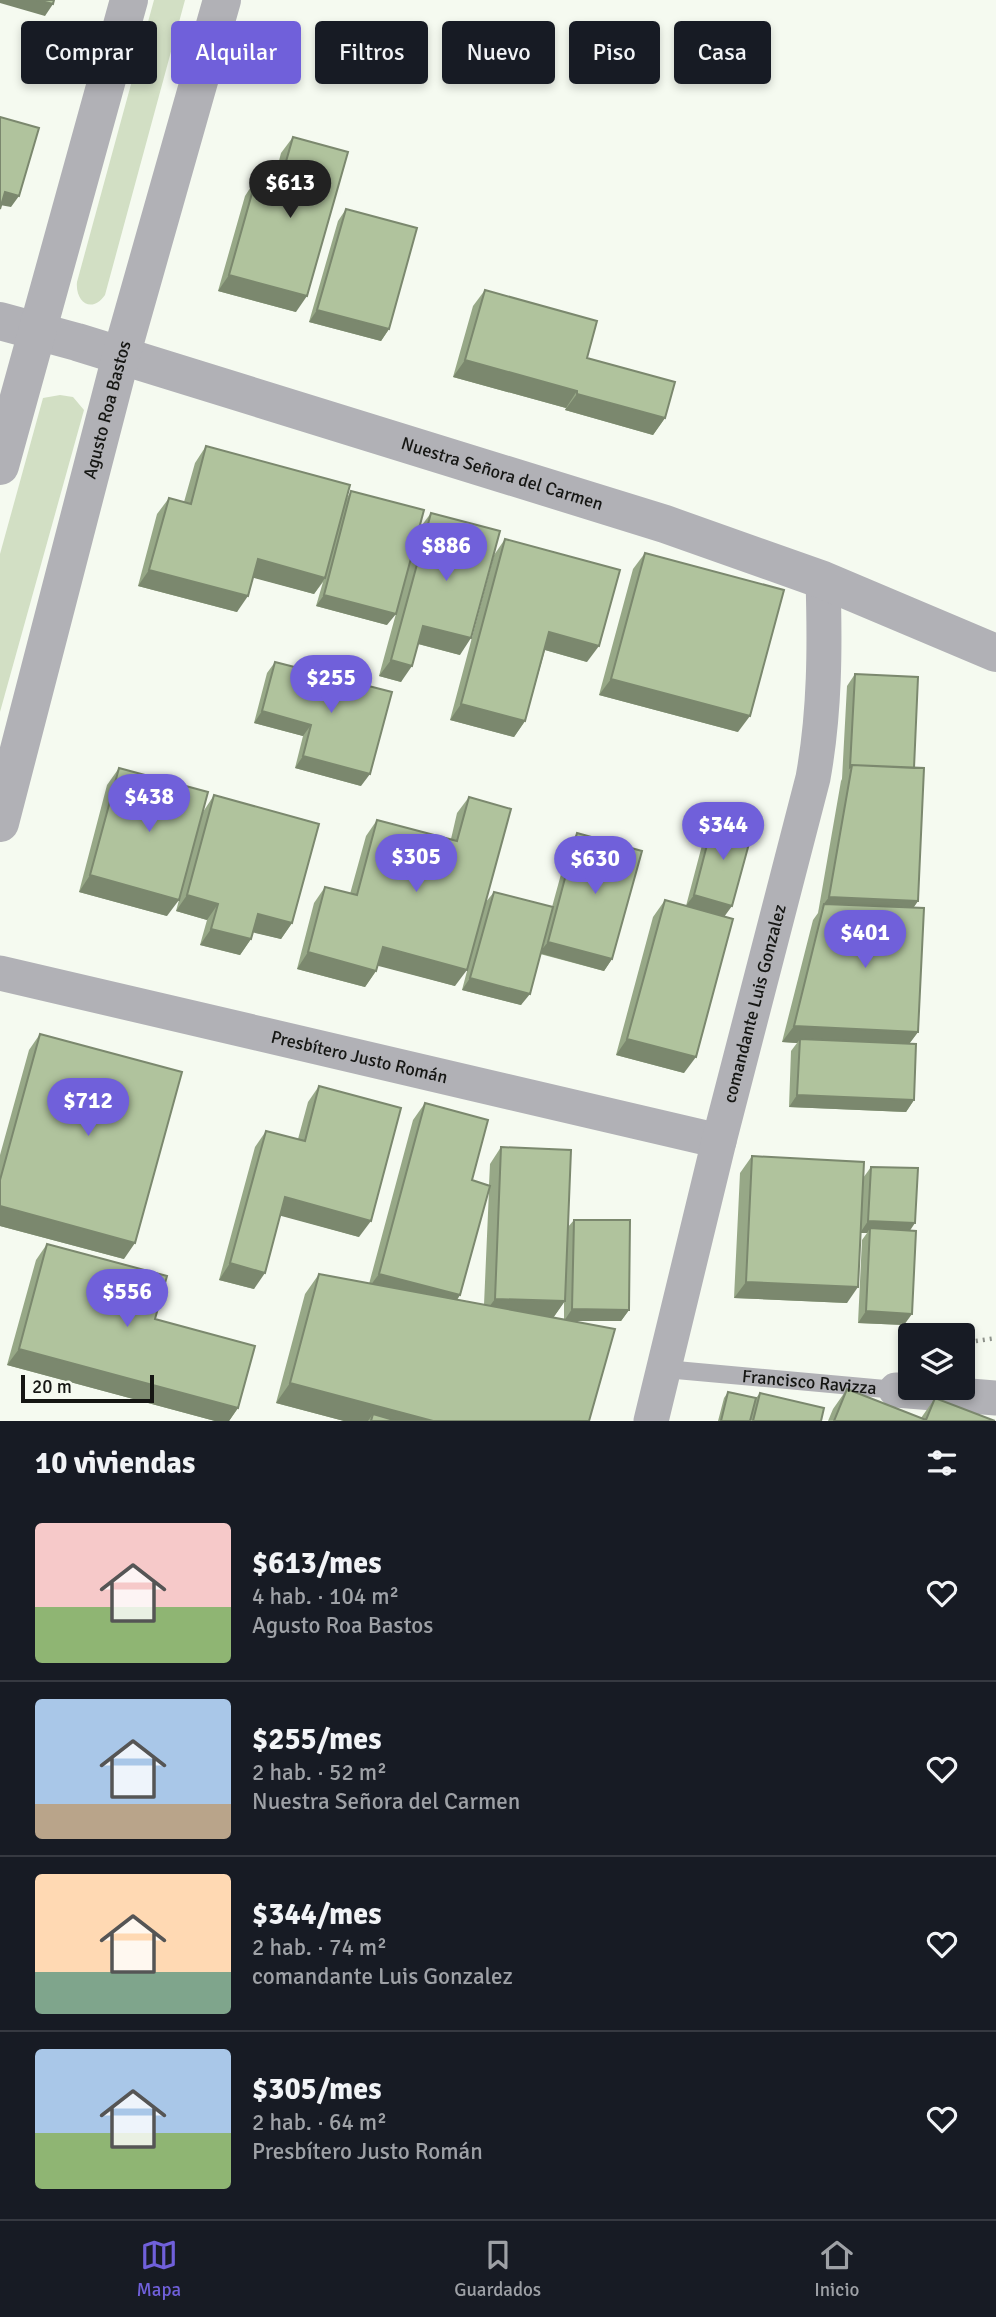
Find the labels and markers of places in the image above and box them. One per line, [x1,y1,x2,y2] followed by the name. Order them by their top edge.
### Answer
[249,160,331,220] pin: $613
[405,524,487,583] pin: $886
[290,656,372,715] pin: $255
[108,774,190,834] pin: $438
[682,802,764,862] pin: $344
[375,834,457,894] pin: $305
[554,836,636,896] pin: $630
[824,911,906,970] pin: $401
[47,1078,129,1138] pin: $712
[86,1270,168,1329] pin: $556

